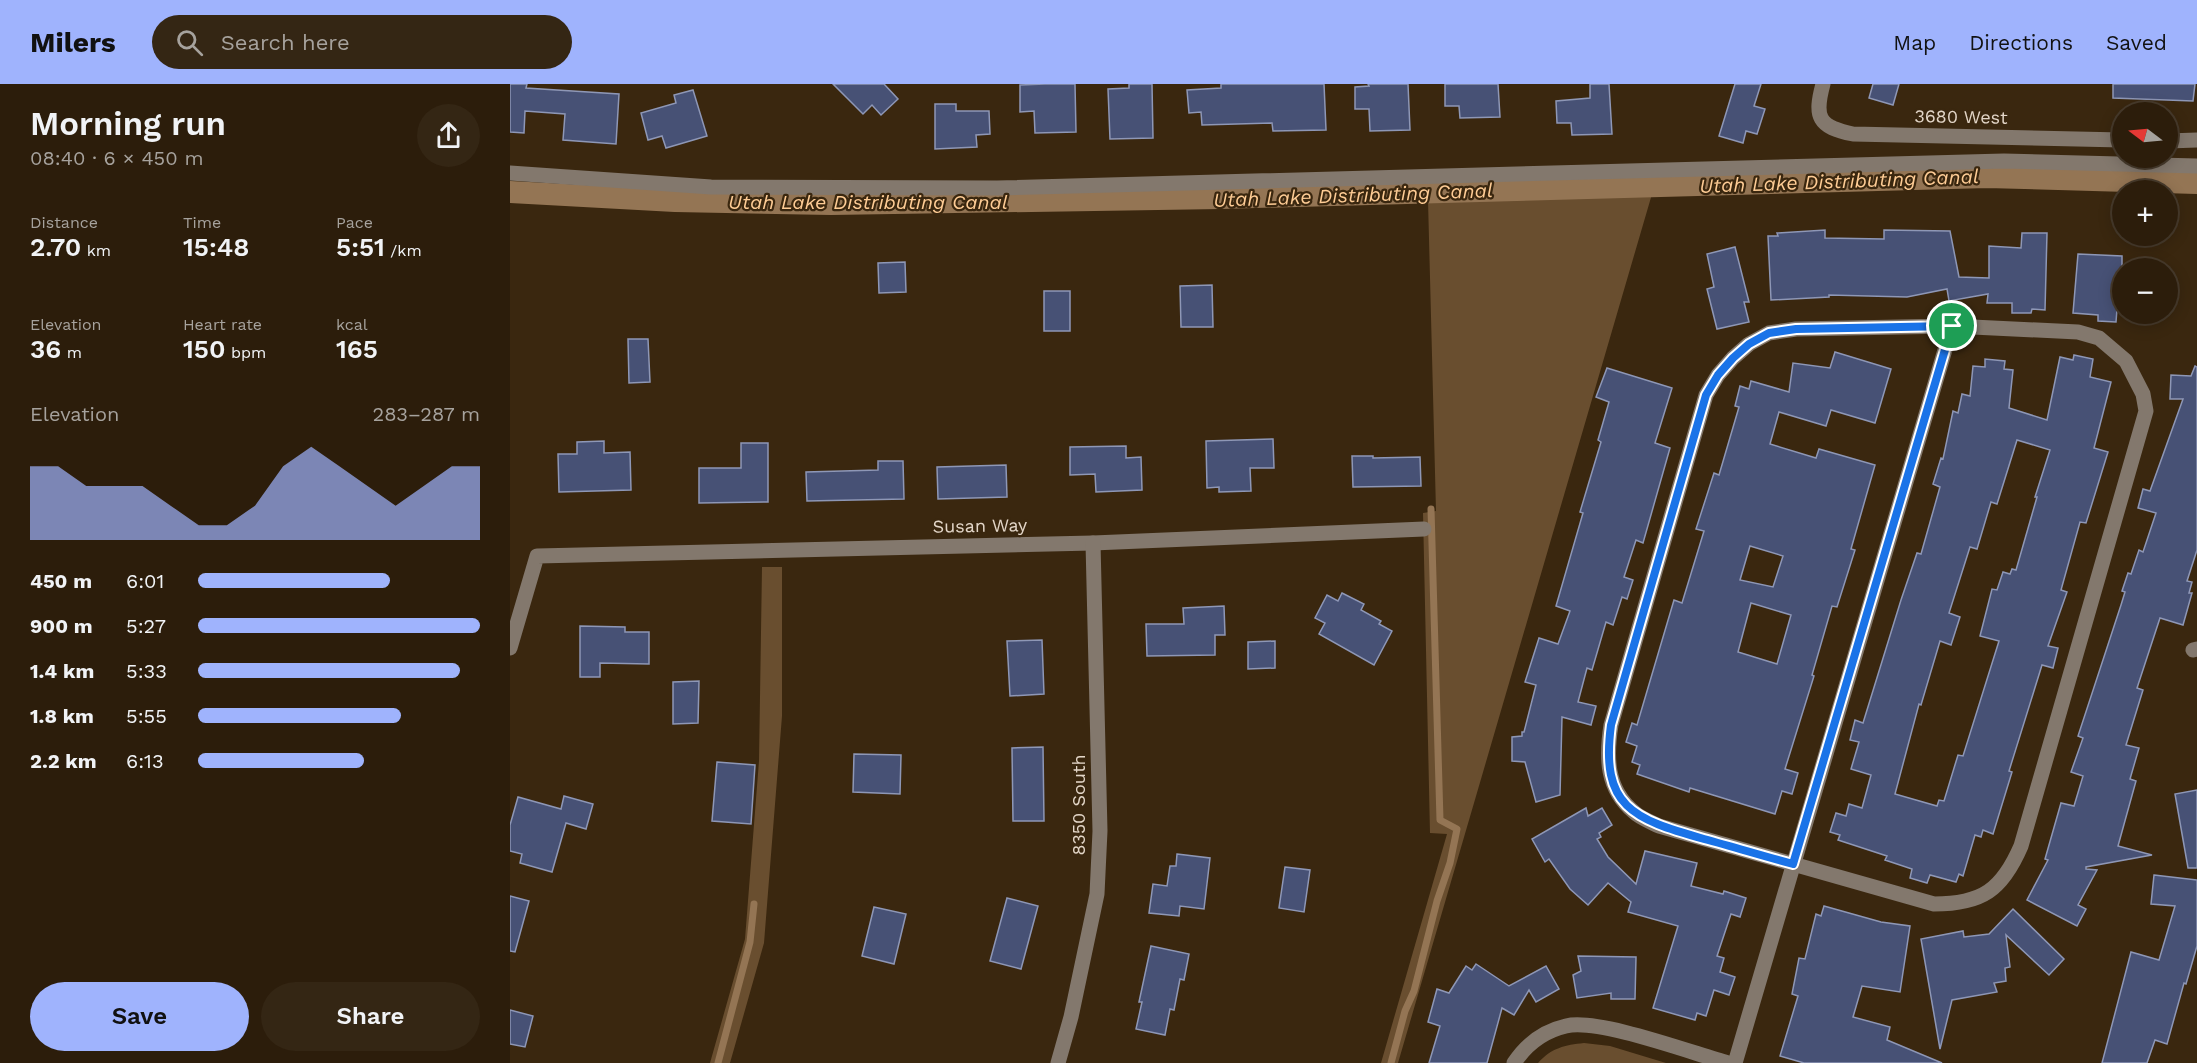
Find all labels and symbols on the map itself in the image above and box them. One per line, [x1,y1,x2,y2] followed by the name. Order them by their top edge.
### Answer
[2112,102,2178,168] north arrow
[1914,105,2008,128] street label: 3680 West
[1699,164,1979,198] water label: Utah Lake Distributing Canal
[1213,178,1493,212] water label: Utah Lake Distributing Canal
[728,190,1008,214] water label: Utah Lake Distributing Canal
[1926,300,1977,351] pin
[933,514,1028,537] street label: Susan Way
[1068,754,1089,856] street label: 8350 South

